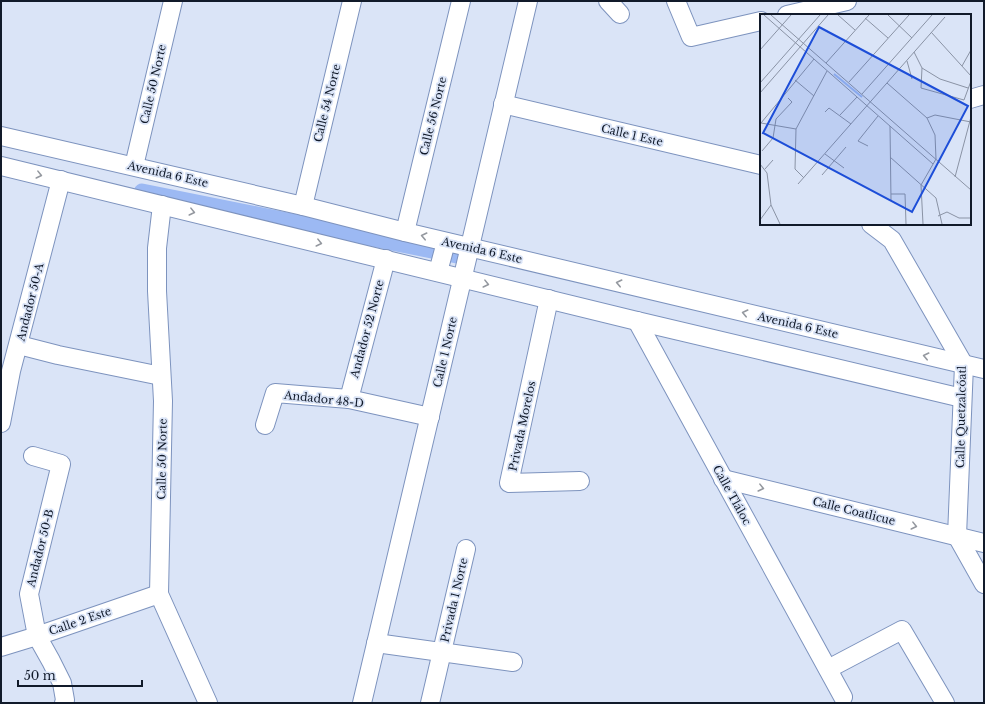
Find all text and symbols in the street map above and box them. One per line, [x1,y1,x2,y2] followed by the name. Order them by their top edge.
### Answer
[760,14,971,225] inset map
[137,43,169,125] street label: Calle 50 Norte
[311,63,343,143] street label: Calle 54 Norte
[416,75,450,157] street label: Calle 56 Norte
[600,121,664,149] street label: Calle 1 Este
[125,158,210,190] street label: Avenida 6 Este
[35,170,42,179] one-way arrow
[189,208,196,216] one-way arrow
[421,233,427,241] one-way arrow
[439,234,524,266] street label: Avenida 6 Este
[315,238,322,247] one-way arrow
[13,261,47,343] street label: Andador 50-A
[347,278,387,381] street label: Andador 52 Norte
[483,279,489,287] one-way arrow
[615,279,622,287] one-way arrow
[742,309,748,317] one-way arrow
[755,309,840,341] street label: Avenida 6 Este
[430,315,460,389] street label: Calle 1 Norte
[923,352,929,360] one-way arrow
[953,365,969,468] street label: Calle Quetzalcóatl
[506,380,538,472] street label: Privada Morelos
[282,388,365,410] street label: Andador 48-D
[154,418,170,500] street label: Calle 50 Norte
[710,463,754,527] street label: Calle Tláloc
[758,484,764,492] one-way arrow
[811,494,897,528] street label: Calle Coatlicue
[23,508,56,589] street label: Andador 50-B
[911,521,918,530] one-way arrow
[437,556,471,644] street label: Privada 1 Norte
[47,604,113,638] street label: Calle 2 Este
[18,662,142,688] scale bar
[24,668,56,683] text: 50 m

